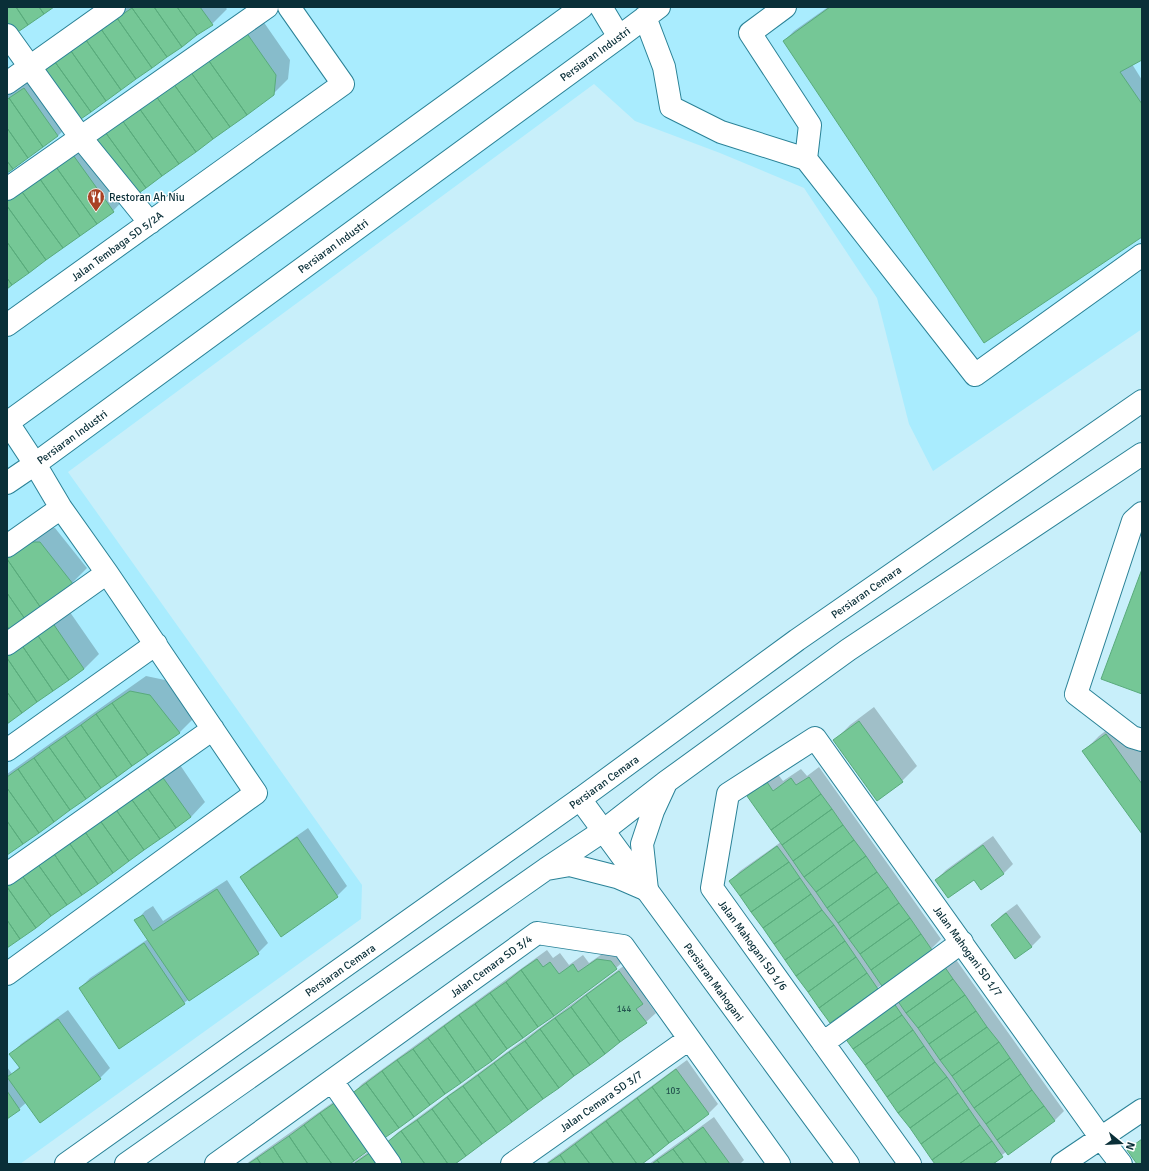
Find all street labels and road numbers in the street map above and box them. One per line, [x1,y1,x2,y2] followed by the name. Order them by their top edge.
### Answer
[558,25,633,84] street label: Persiaran Industri
[69,209,166,284] street label: Jalan Tembaga SD 5/2A
[296,217,371,276] street label: Persiaran Industri
[35,408,110,467] street label: Persiaran Industri
[829,563,904,621] street label: Persiaran Cemara
[567,753,642,812] street label: Persiaran Cemara
[715,898,790,993] street label: Jalan Mahogani SD 1/6
[930,904,1005,999] street label: Jalan Mahogani SD 1/7
[448,932,535,1000] street label: Jalan Cemara SD 3/4
[303,941,378,999] street label: Persiaran Cemara
[681,941,746,1024] street label: Persiaran Mahogani
[557,1068,645,1135] street label: Jalan Cemara SD 3/7

